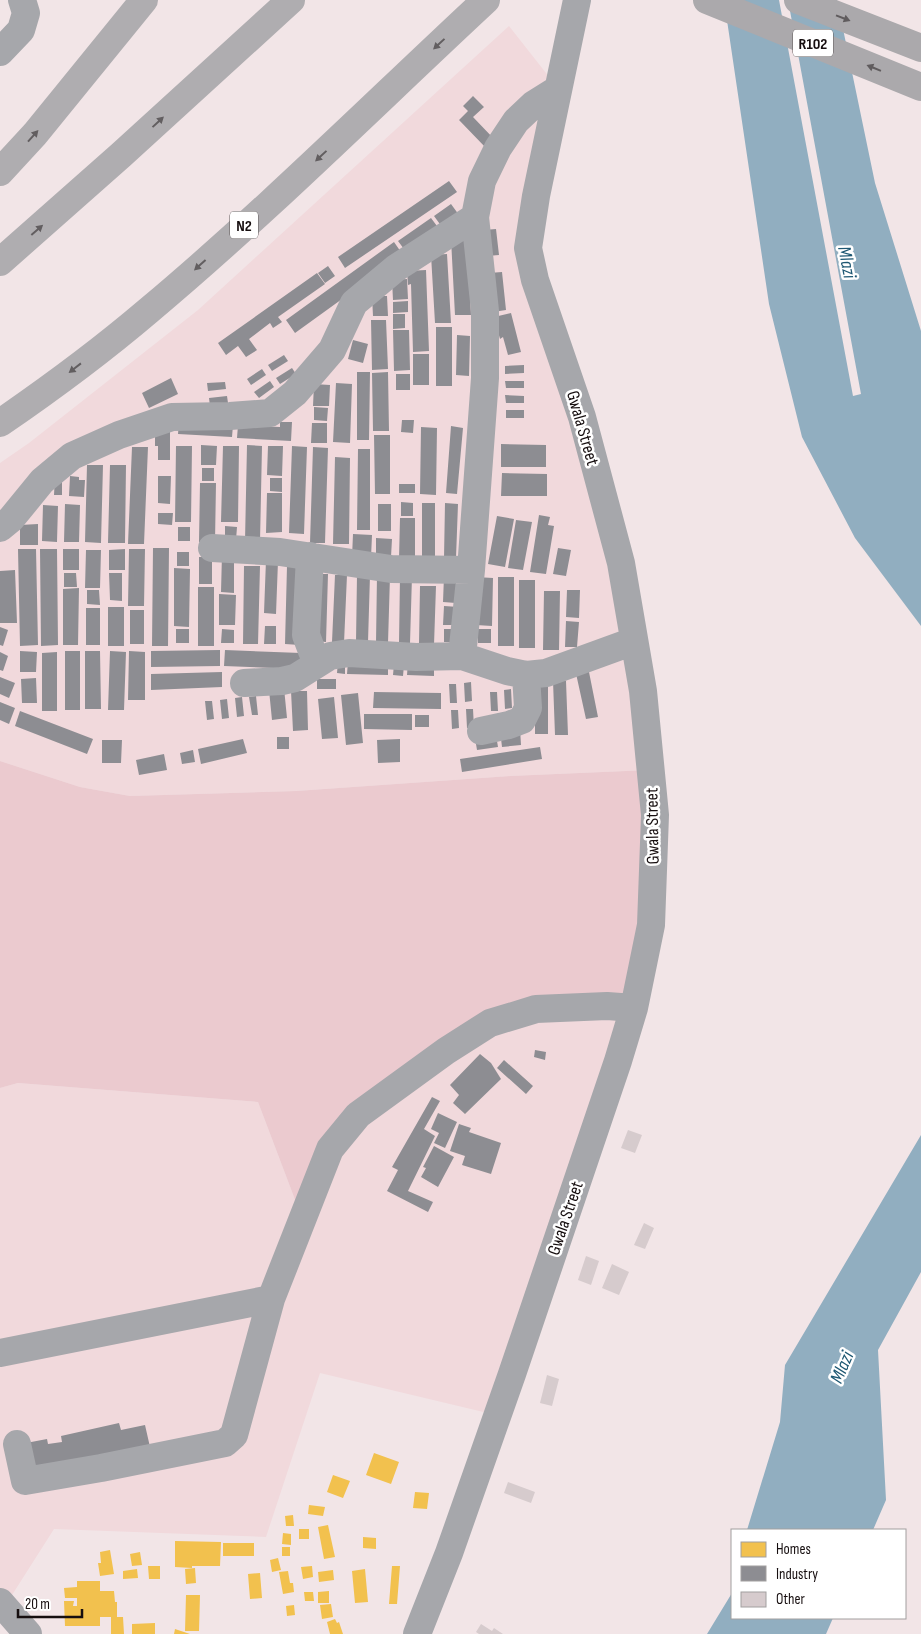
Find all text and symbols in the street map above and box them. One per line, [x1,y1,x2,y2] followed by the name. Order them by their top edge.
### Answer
[836,14,851,22] one-way arrow
[793,29,833,56] road number: R102
[433,38,445,50] one-way arrow
[866,64,881,72] one-way arrow
[151,116,163,128] one-way arrow
[27,131,39,143] one-way arrow
[315,150,327,162] one-way arrow
[230,212,258,238] road number: N2
[30,224,42,236] one-way arrow
[832,244,861,281] water label: Mlazi
[195,259,207,271] one-way arrow
[68,363,82,373] one-way arrow
[562,388,603,468] street label: Gwala Street
[641,787,664,864] street label: Gwala Street
[543,1178,588,1258] street label: Gwala Street
[825,1348,859,1387] water label: Mlazi
[731,1529,906,1619] legend
[776,1540,811,1559] text: Homes
[776,1565,818,1584] text: Industry
[18,1586,81,1618] scale bar
[776,1590,805,1609] text: Other
[25,1595,50,1614] text: 20 m

